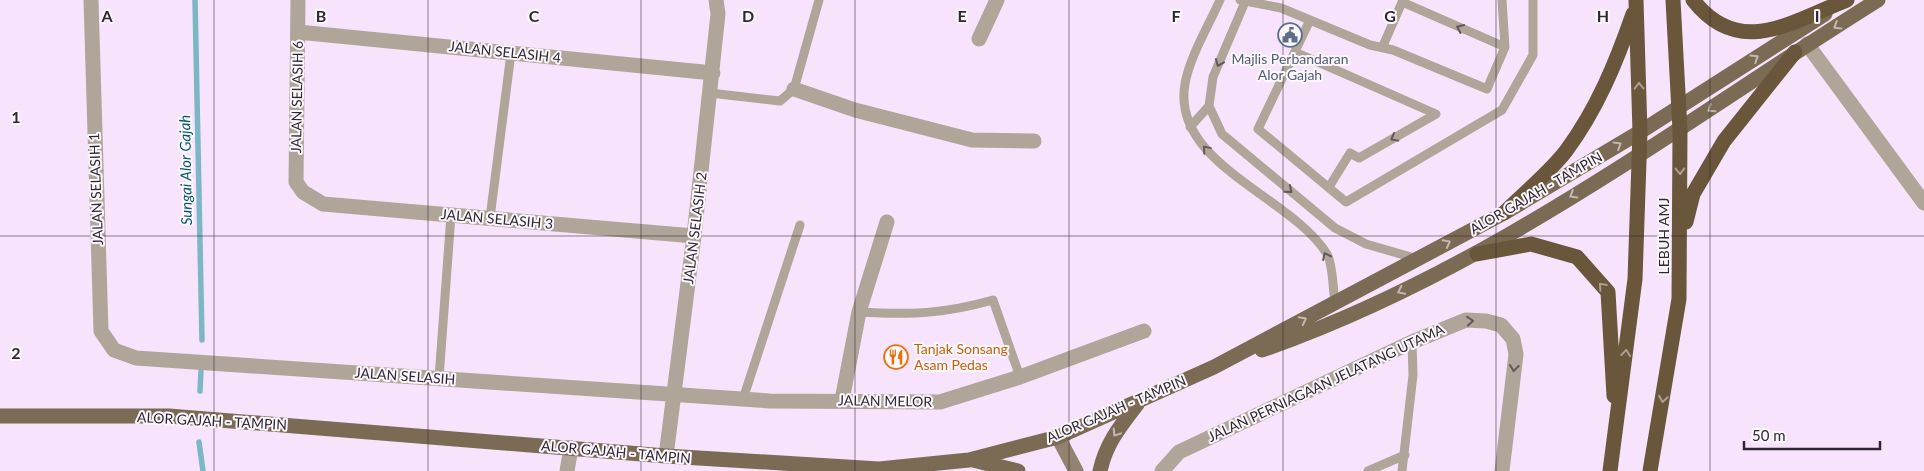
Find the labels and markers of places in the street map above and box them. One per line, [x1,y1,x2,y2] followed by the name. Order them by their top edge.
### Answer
[1277,22,1303,48] public building icon: Majlis Perbandaran Alor Gajah
[1231,50,1349,83] place label: Majlis Perbandaran Alor Gajah
[914,340,1008,373] place label: Tanjak Sonsang Asam Pedas
[883,344,909,370] restaurant icon: Tanjak Sonsang Asam Pedas

